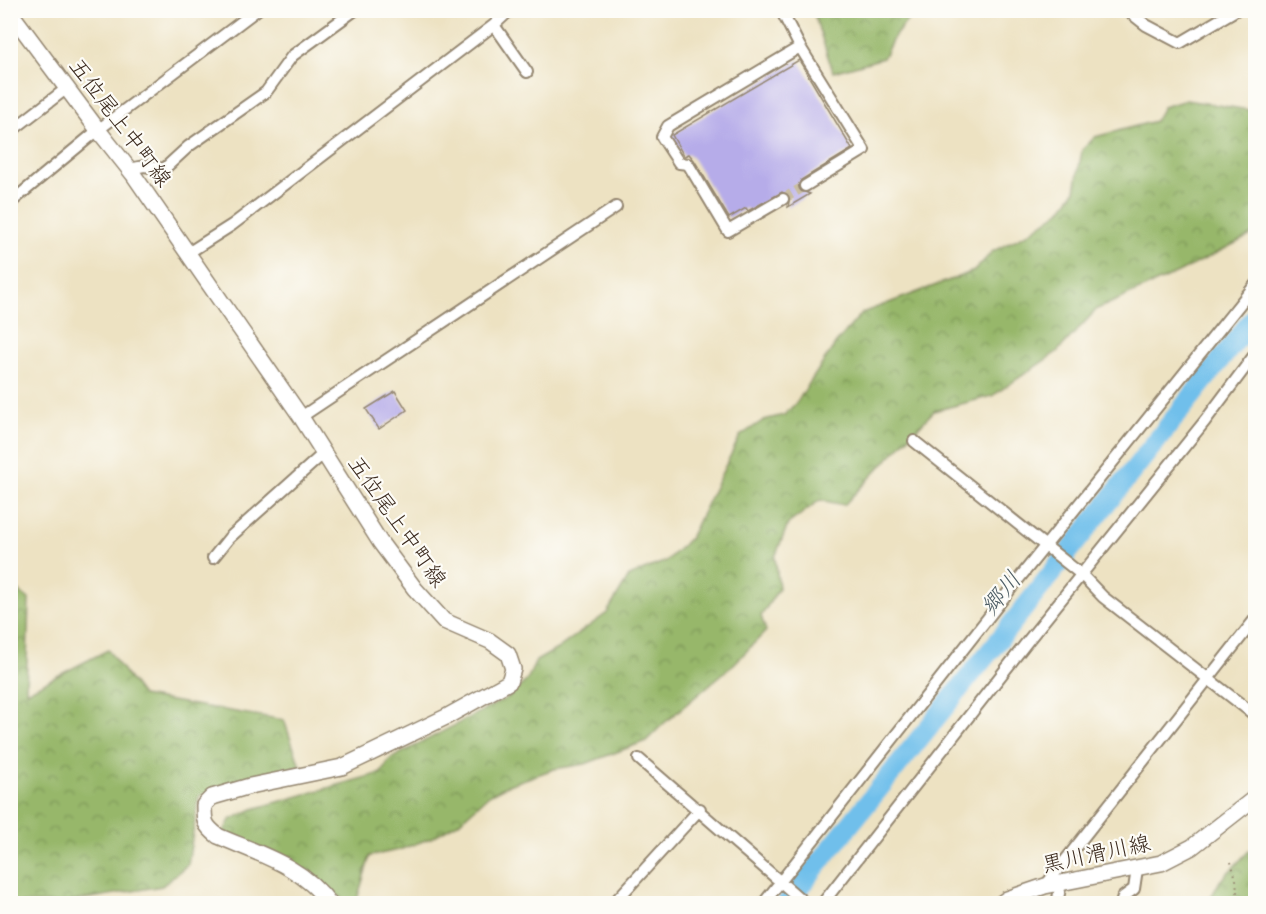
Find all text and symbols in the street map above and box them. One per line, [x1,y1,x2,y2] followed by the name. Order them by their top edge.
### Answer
[59,53,177,195] street label: 五位尾上中町線
[338,451,452,595] street label: 五位尾上中町線
[975,566,1032,624] water label: 郷川
[1040,830,1154,883] street label: 黒川滑川線

